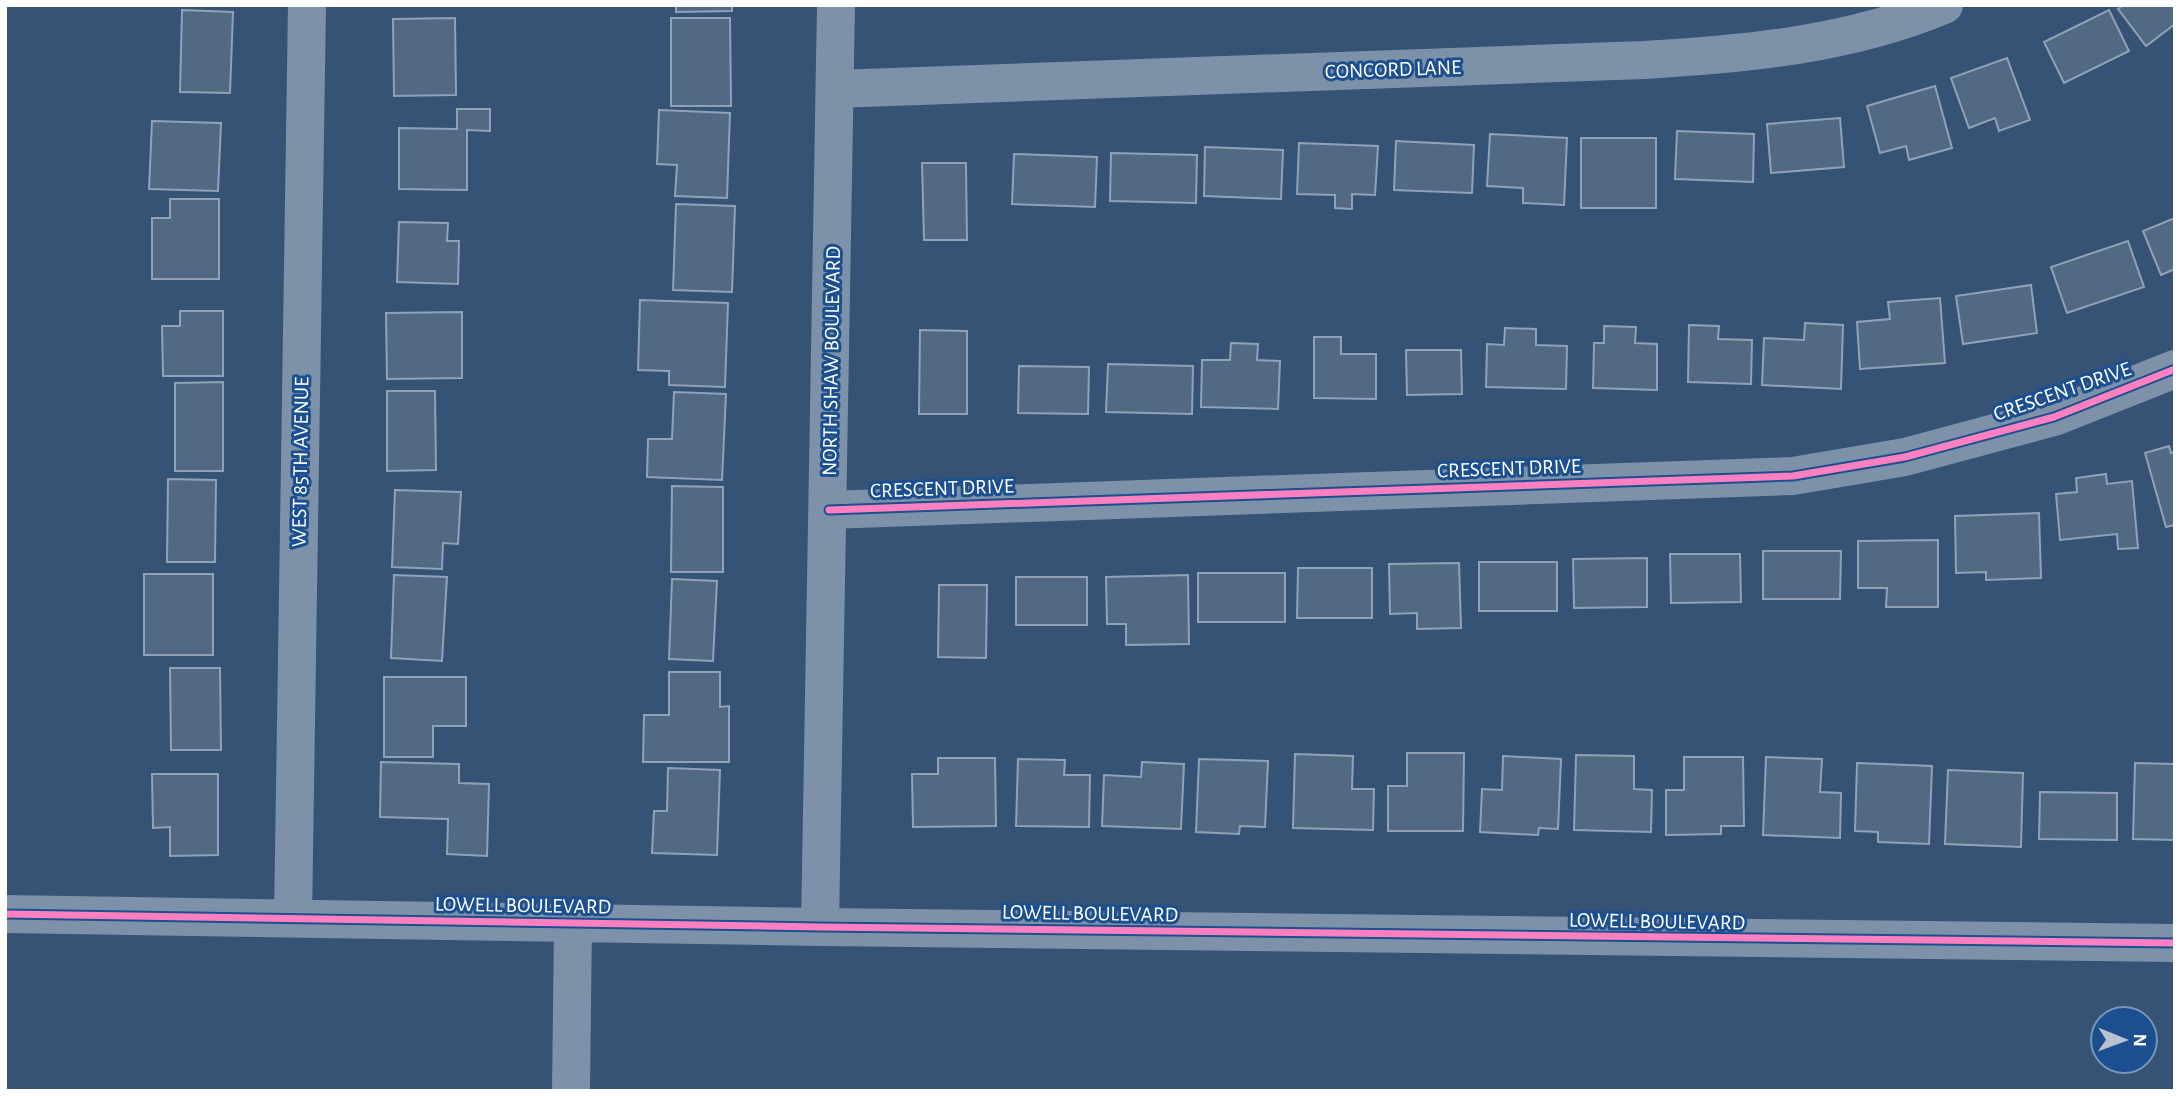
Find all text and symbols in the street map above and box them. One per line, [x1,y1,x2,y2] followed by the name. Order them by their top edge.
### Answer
[1324,57,1462,82] street label: CONCORD LANE
[819,246,844,476] street label: NORTH SHAW BOULEVARD
[1991,358,2134,425] street label: CRESCENT DRIVE
[289,377,312,547] street label: WEST 85TH AVENUE
[1437,455,1581,482] street label: CRESCENT DRIVE
[870,475,1014,502] street label: CRESCENT DRIVE
[435,893,611,918] street label: LOWELL BOULEVARD
[1002,901,1178,926] street label: LOWELL BOULEVARD
[1569,909,1745,934] street label: LOWELL BOULEVARD
[2089,1005,2159,1075] north arrow
[2130,1033,2149,1047] text: N

